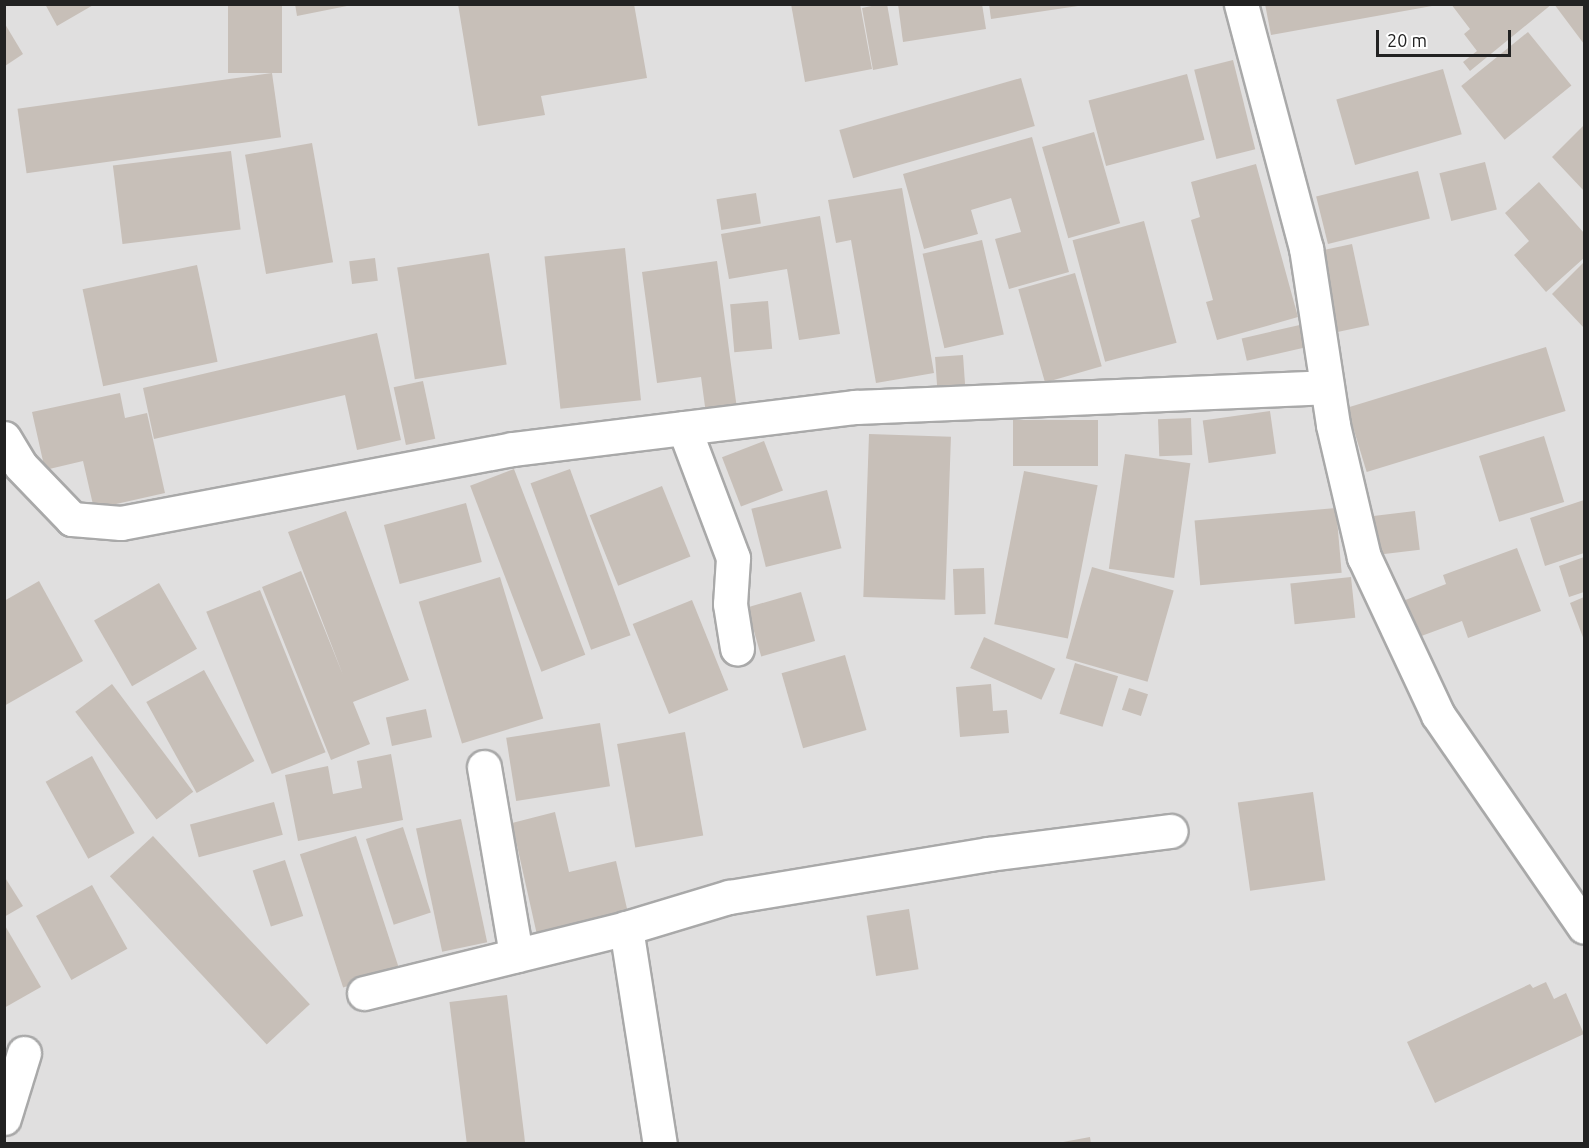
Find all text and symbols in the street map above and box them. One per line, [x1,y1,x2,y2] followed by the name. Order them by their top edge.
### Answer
[1379,18,1514,56] scale bar
[1387,30,1427,50] text: 20 m

